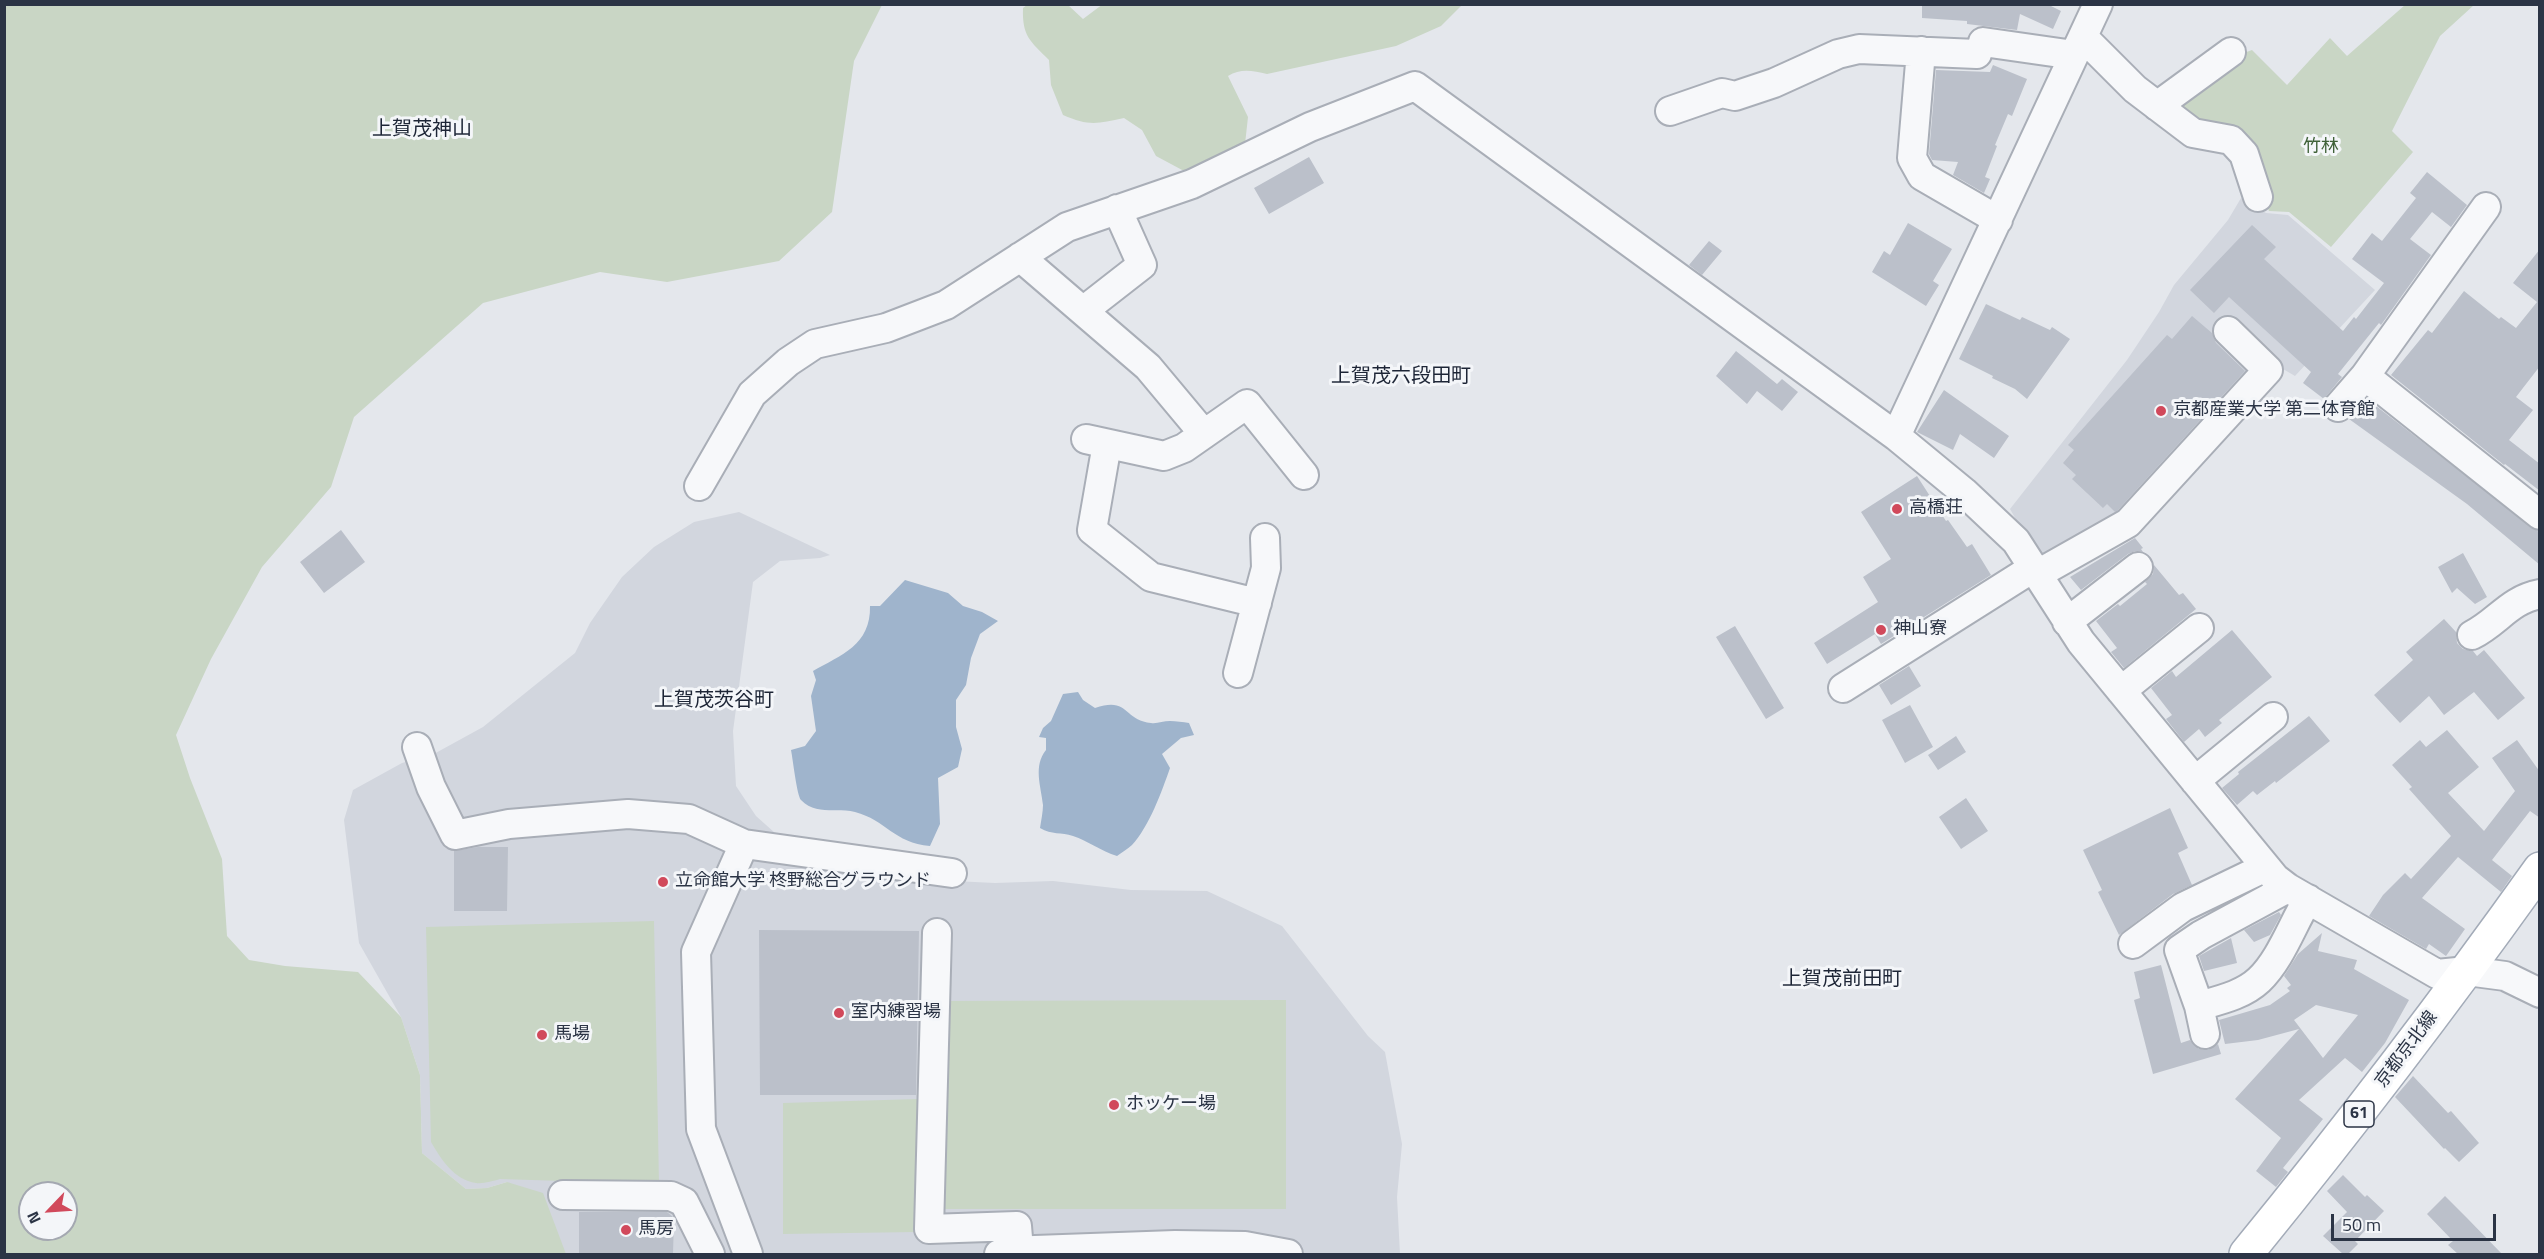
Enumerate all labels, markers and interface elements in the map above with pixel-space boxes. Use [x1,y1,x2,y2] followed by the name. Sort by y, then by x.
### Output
[372,118,472,142] district label: 上賀茂神山
[2303,137,2339,159] park label: 竹林
[1331,365,1471,389] district label: 上賀茂六段田町
[2173,400,2375,422] place label: 京都産業大学 第二体育館
[2154,404,2168,418] marker: 京都産業大学 第二体育館
[1909,498,1963,520] place label: 高橋荘
[1890,502,1904,516] marker: 高橋荘
[1893,619,1947,641] place label: 神山寮
[1874,623,1888,637] marker: 神山寮
[654,689,774,713] district label: 上賀茂茨谷町
[675,871,931,893] place label: 立命館大学 柊野総合グラウンド
[656,875,670,889] marker: 立命館大学 柊野総合グラウンド
[1782,968,1902,992] district label: 上賀茂前田町
[851,1002,941,1024] place label: 室内練習場
[832,1006,846,1020] marker: 室内練習場
[2371,1008,2443,1092] street label: 京都京北線
[554,1024,590,1046] place label: 馬場
[535,1028,549,1042] marker: 馬場
[1126,1094,1216,1116] place label: ホッケー場
[1107,1098,1121,1112] marker: ホッケー場
[2344,1101,2374,1127] road number: 61
[18,1181,78,1241] north arrow
[2334,1202,2499,1240] scale bar
[20,1208,47,1228] text: N
[2342,1211,2381,1238] text: 50 m
[638,1219,674,1241] place label: 馬房
[619,1223,633,1237] marker: 馬房

